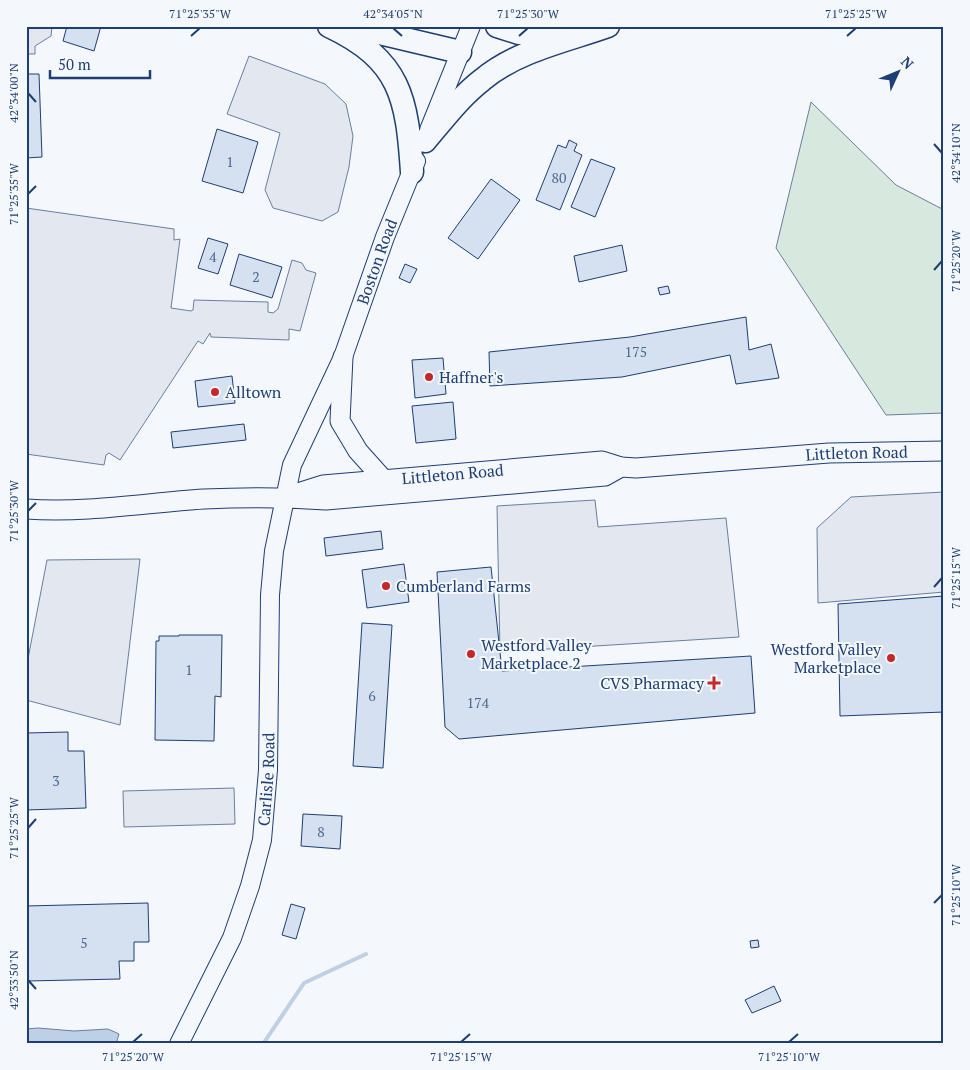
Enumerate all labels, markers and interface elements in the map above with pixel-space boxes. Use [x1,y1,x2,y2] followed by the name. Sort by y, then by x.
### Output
[169,6,232,21] text: 71°25'35"W
[363,6,423,21] text: 42°34'05"N
[497,6,560,21] text: 71°25'30"W
[825,6,888,21] text: 71°25'25"W
[50,48,150,80] scale bar
[872,48,922,98] north arrow
[897,52,918,73] text: N
[58,54,91,74] text: 50 m
[6,63,21,123] text: 42°34'00"N
[948,123,963,183] text: 42°34'10"N
[226,152,234,171] house number: 1
[6,162,21,225] text: 71°25'35"W
[552,168,566,187] house number: 80
[351,215,402,307] street label: Boston Road
[948,229,963,292] text: 71°25'20"W
[209,247,217,266] house number: 4
[252,267,260,286] house number: 2
[625,342,647,361] house number: 175
[439,366,503,388] place label: Haffner's
[423,371,435,383] marker: Haffner's
[225,381,282,403] place label: Alltown
[209,386,221,398] marker: Alltown
[805,441,908,466] street label: Littleton Road
[401,458,505,489] street label: Littleton Road
[6,479,21,542] text: 71°25'30"W
[948,546,963,609] text: 71°25'15"W
[396,575,531,597] place label: Cumberland Farms
[380,580,392,592] marker: Cumberland Farms
[481,634,592,674] place label: Westford Valley Marketplace 2
[771,638,882,678] place label: Westford Valley Marketplace
[465,648,477,660] marker: Westford Valley Marketplace 2
[885,652,897,664] marker: Westford Valley Marketplace
[185,660,193,679] house number: 1
[600,672,705,694] place label: CVS Pharmacy
[708,677,720,689] marker: CVS Pharmacy
[368,686,376,705] house number: 6
[467,693,490,712] house number: 174
[252,732,279,827] street label: Carlisle Road
[52,771,60,790] house number: 3
[6,796,21,859] text: 71°25'25"W
[317,822,325,841] house number: 8
[948,863,963,926] text: 71°25'10"W
[80,933,88,952] house number: 5
[6,950,21,1010] text: 42°33'50"N
[102,1049,165,1064] text: 71°25'20"W
[430,1049,493,1064] text: 71°25'15"W
[758,1049,821,1064] text: 71°25'10"W

